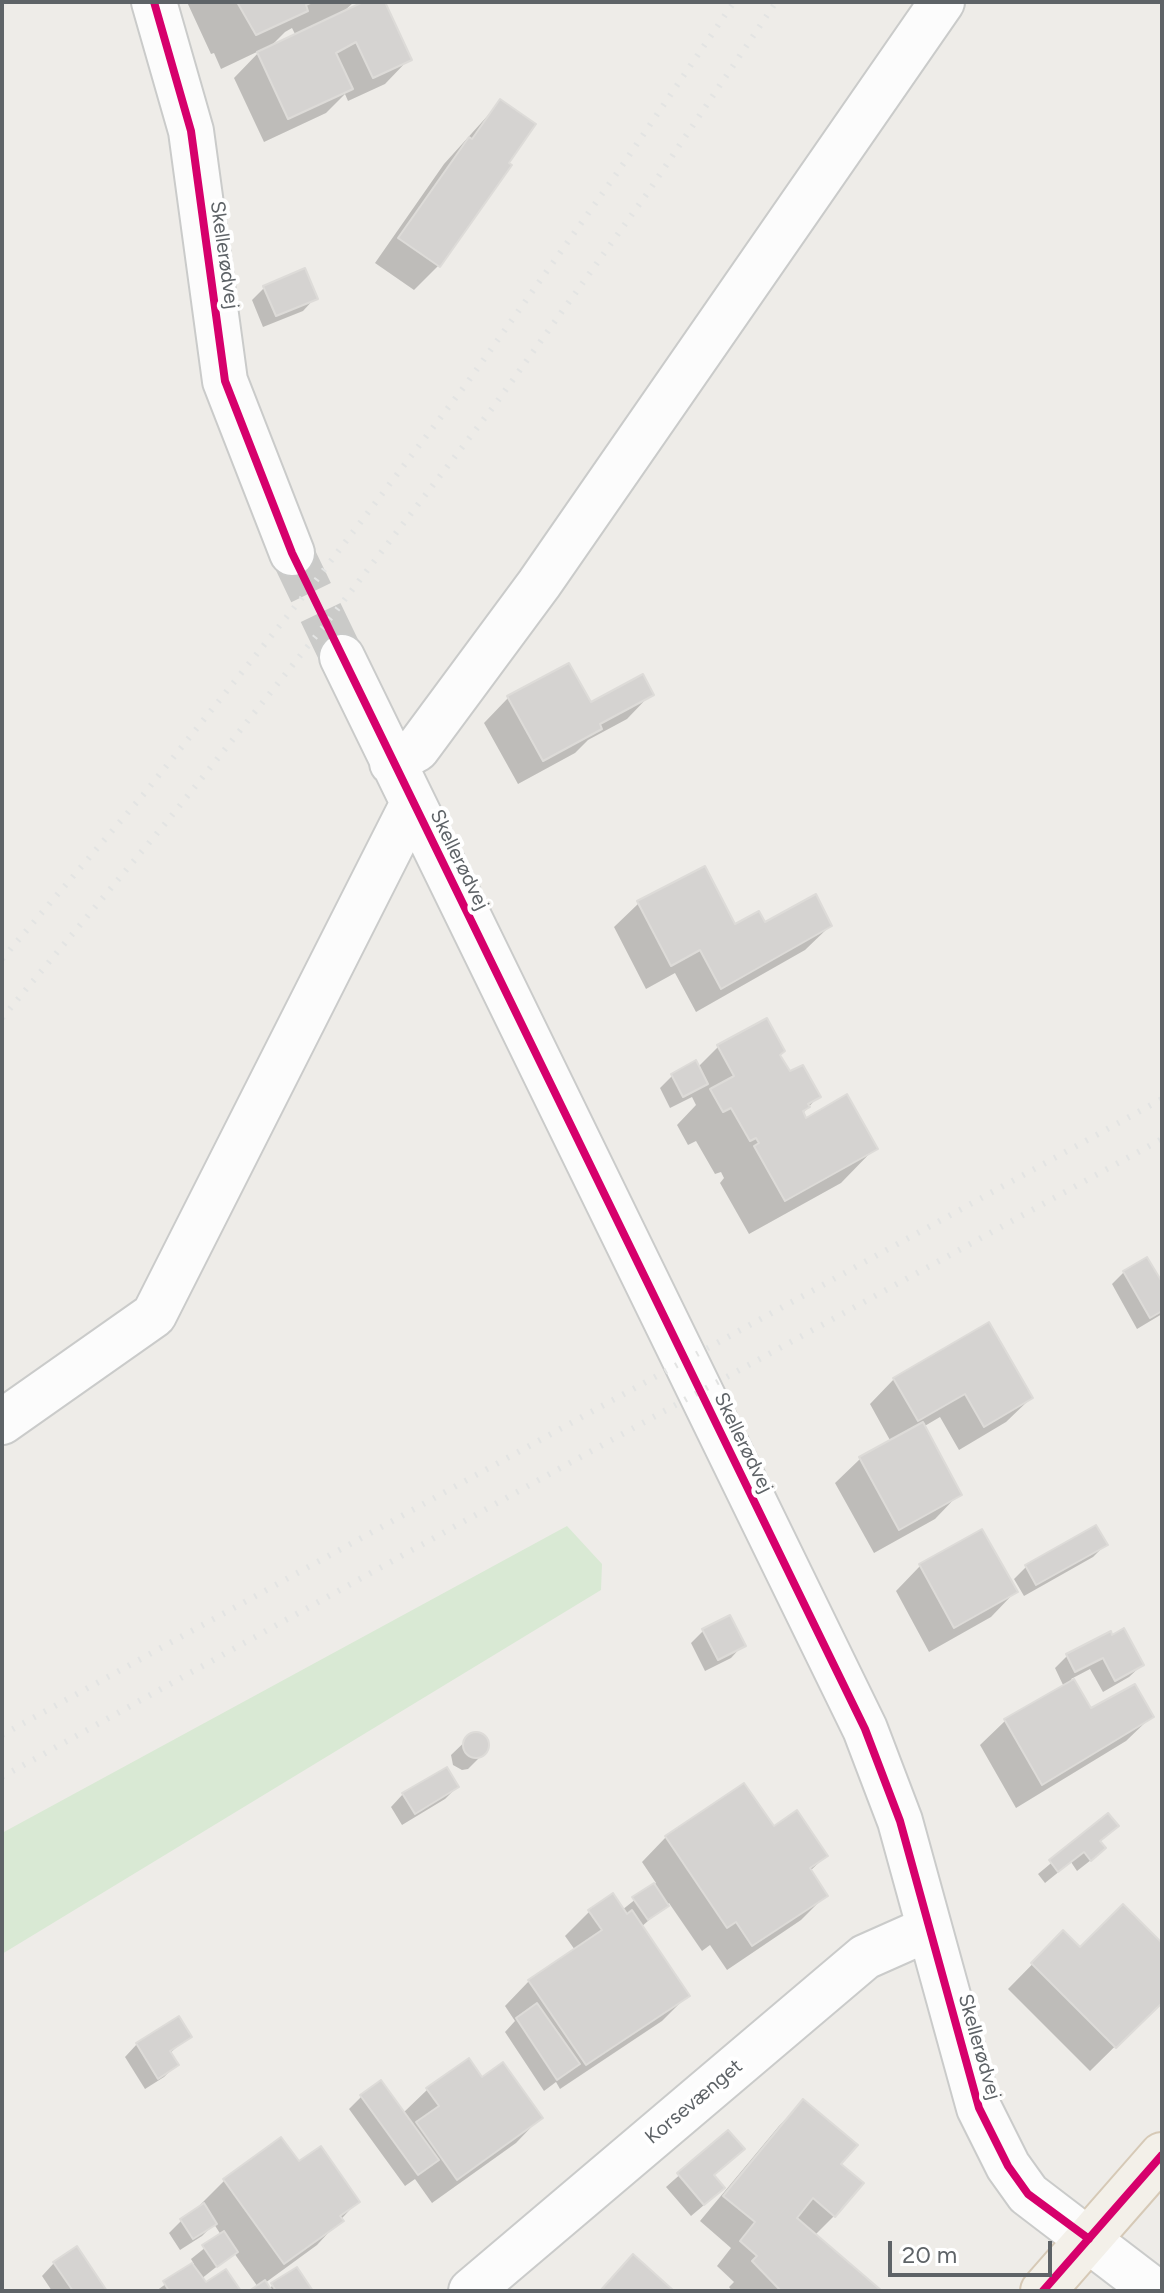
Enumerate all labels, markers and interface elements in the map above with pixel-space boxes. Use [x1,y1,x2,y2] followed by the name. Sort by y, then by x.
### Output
[205,199,243,311] street label: Skellerødvej
[424,806,494,914] street label: Skellerødvej
[708,1389,778,1497] street label: Skellerødvej
[952,1991,1006,2103] street label: Skellerødvej
[641,2054,747,2150] street label: Korsevænget
[892,2225,1056,2275] scale bar
[902,2240,957,2269] text: 20 m

